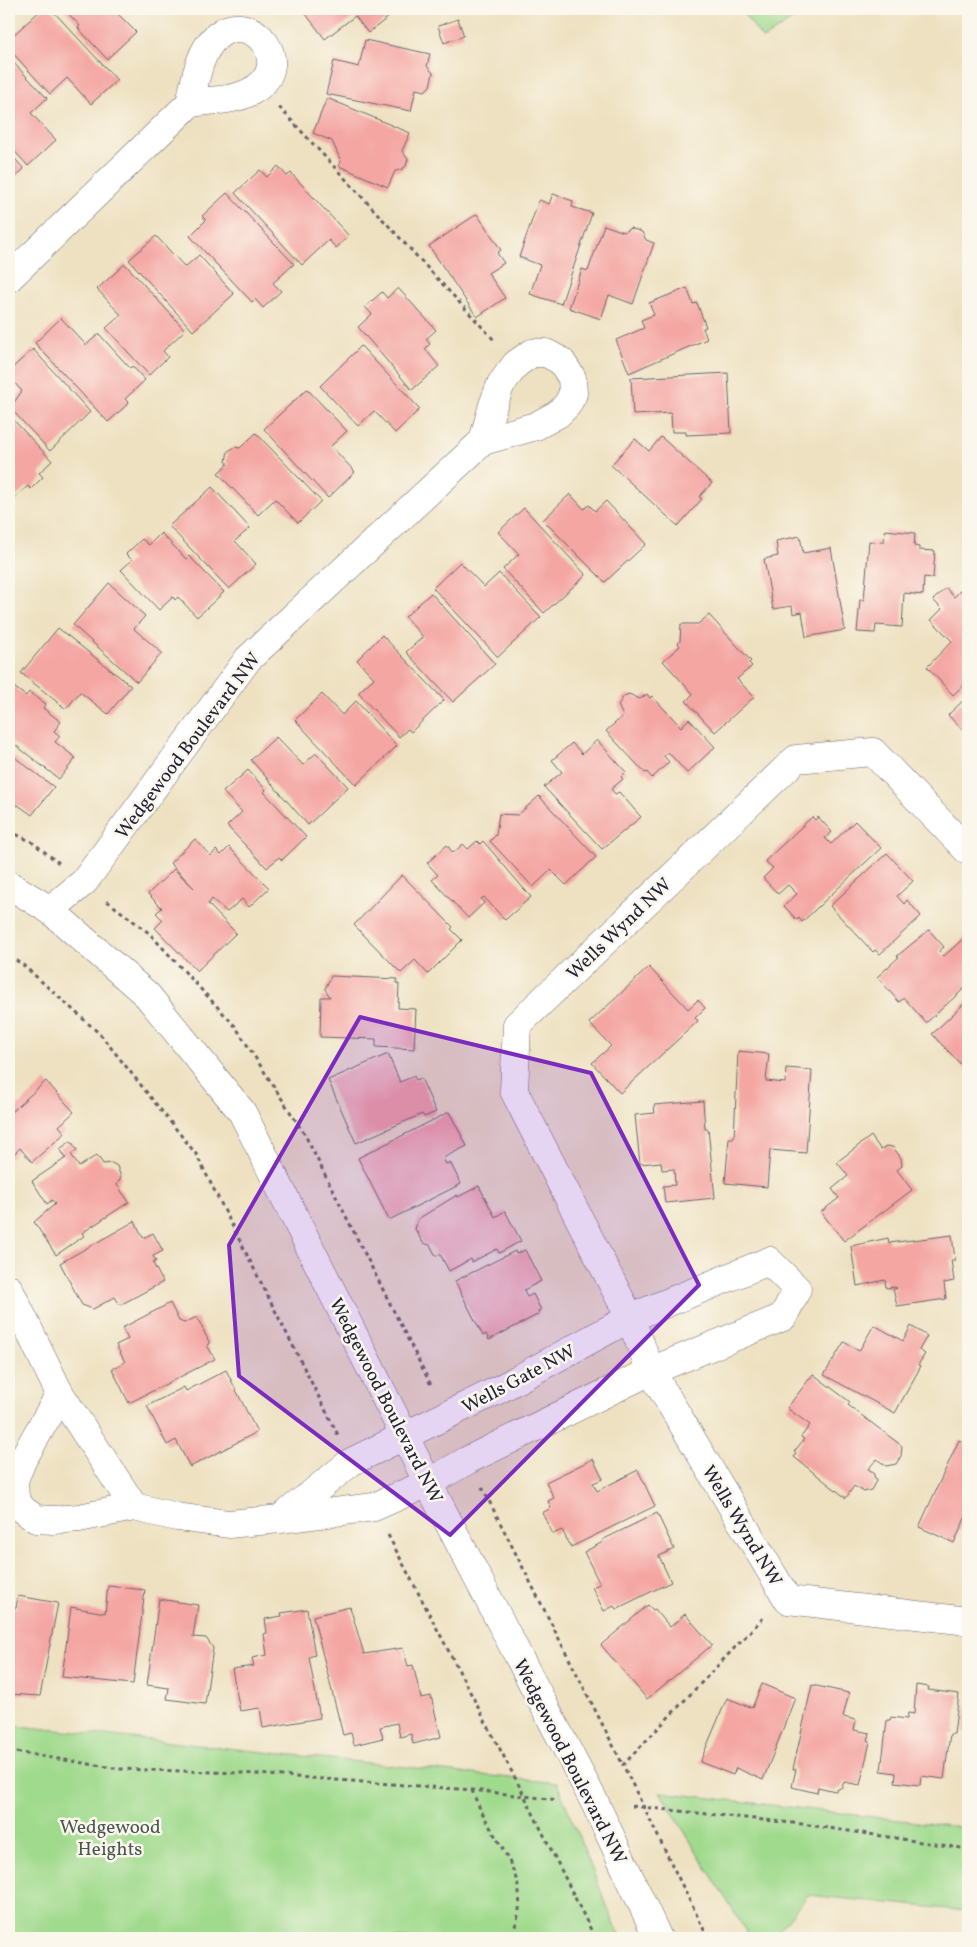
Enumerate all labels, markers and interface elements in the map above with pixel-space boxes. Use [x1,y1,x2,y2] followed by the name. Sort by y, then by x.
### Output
[110,648,267,845] street label: Wedgewood Boulevard NW
[561,873,678,986] street label: Wells Wynd NW
[322,1294,448,1508] street label: Wedgewood Boulevard NW
[457,1339,580,1421] street label: Wells Gate NW
[695,1461,788,1591] street label: Wells Wynd NW
[506,1655,632,1869] street label: Wedgewood Boulevard NW
[59,1815,161,1863] park label: Wedgewood Heights

